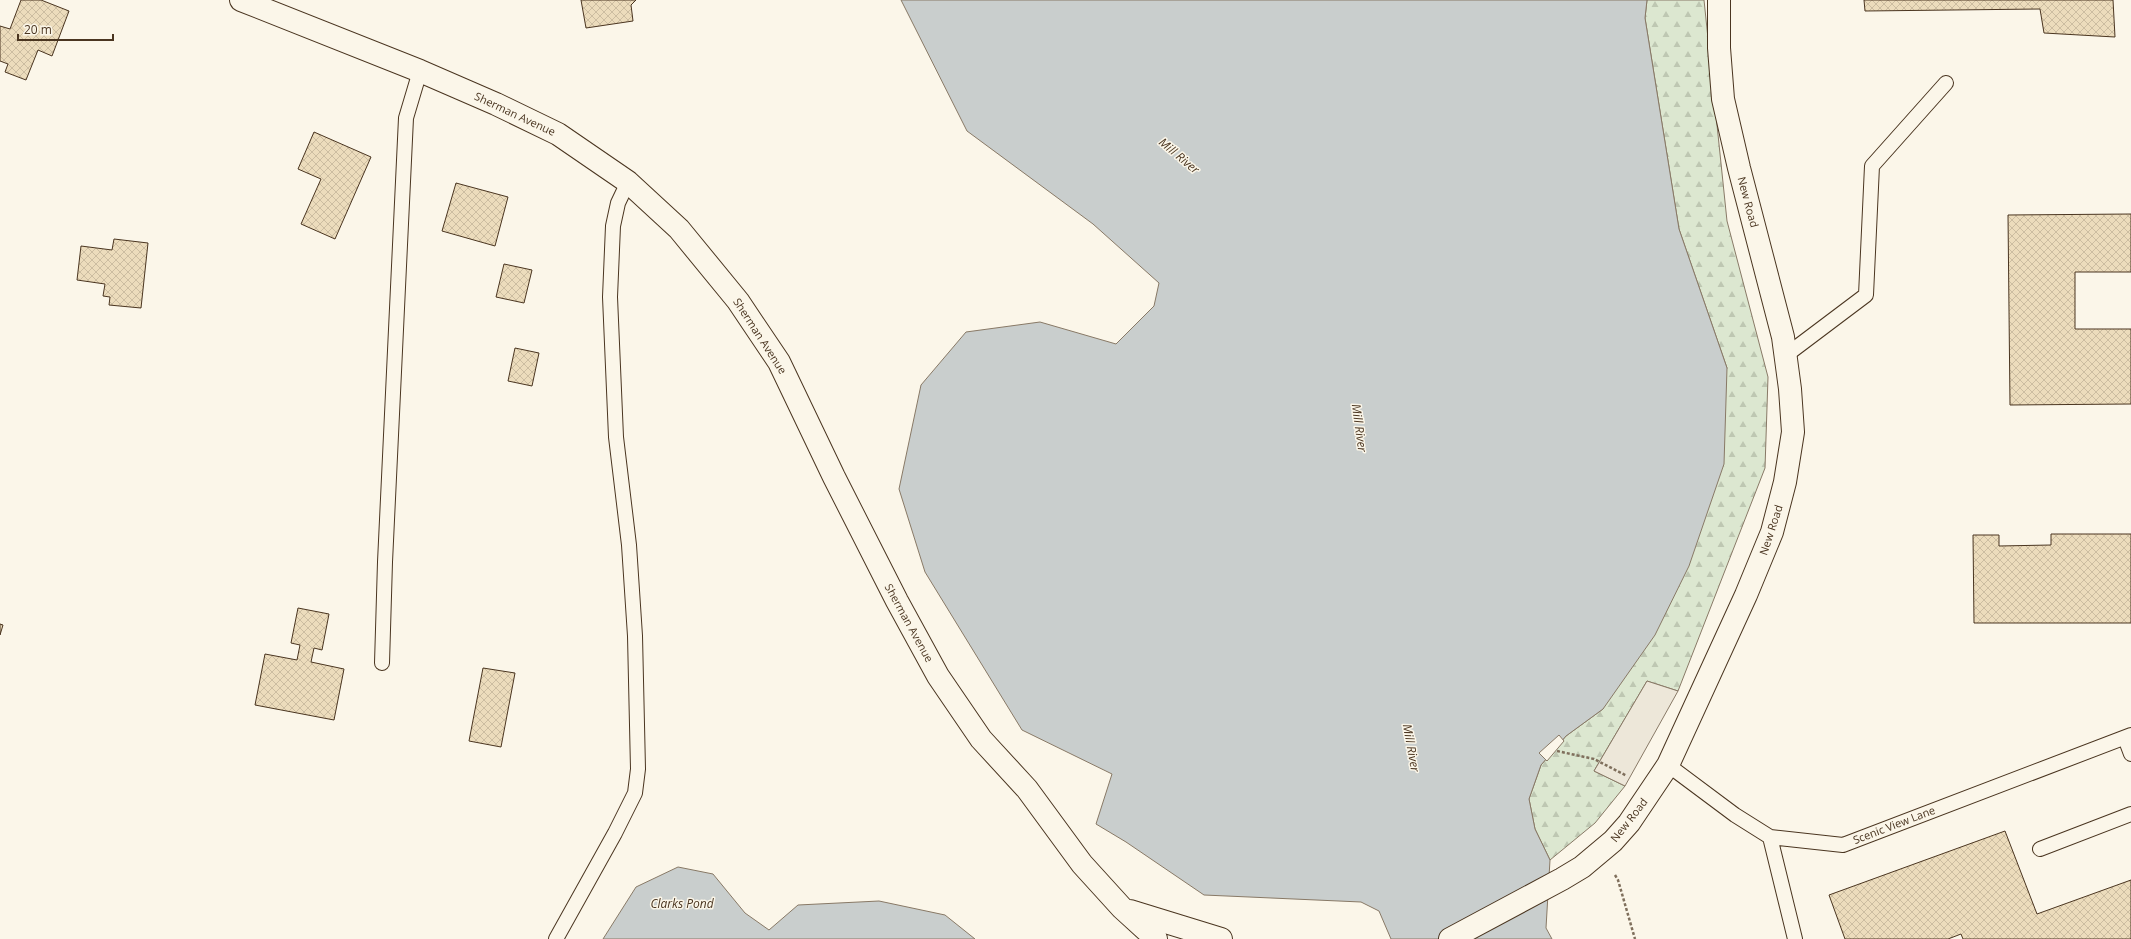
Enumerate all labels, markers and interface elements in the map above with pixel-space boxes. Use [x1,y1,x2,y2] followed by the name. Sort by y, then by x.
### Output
[18,16,113,42] scale bar
[24,21,52,38] text: 20 m
[472,88,558,139] street label: Sherman Avenue
[1155,134,1204,178] water label: Mill River
[1734,175,1762,229] street label: New Road
[730,295,791,377] street label: Sherman Avenue
[1348,403,1371,454] water label: Mill River
[1755,503,1786,557] street label: New Road
[882,581,937,665] street label: Sherman Avenue
[1399,723,1424,774] water label: Mill River
[1607,795,1651,845] street label: New Road
[1851,802,1937,847] street label: Scenic View Lane
[650,895,715,912] water label: Clarks Pond

